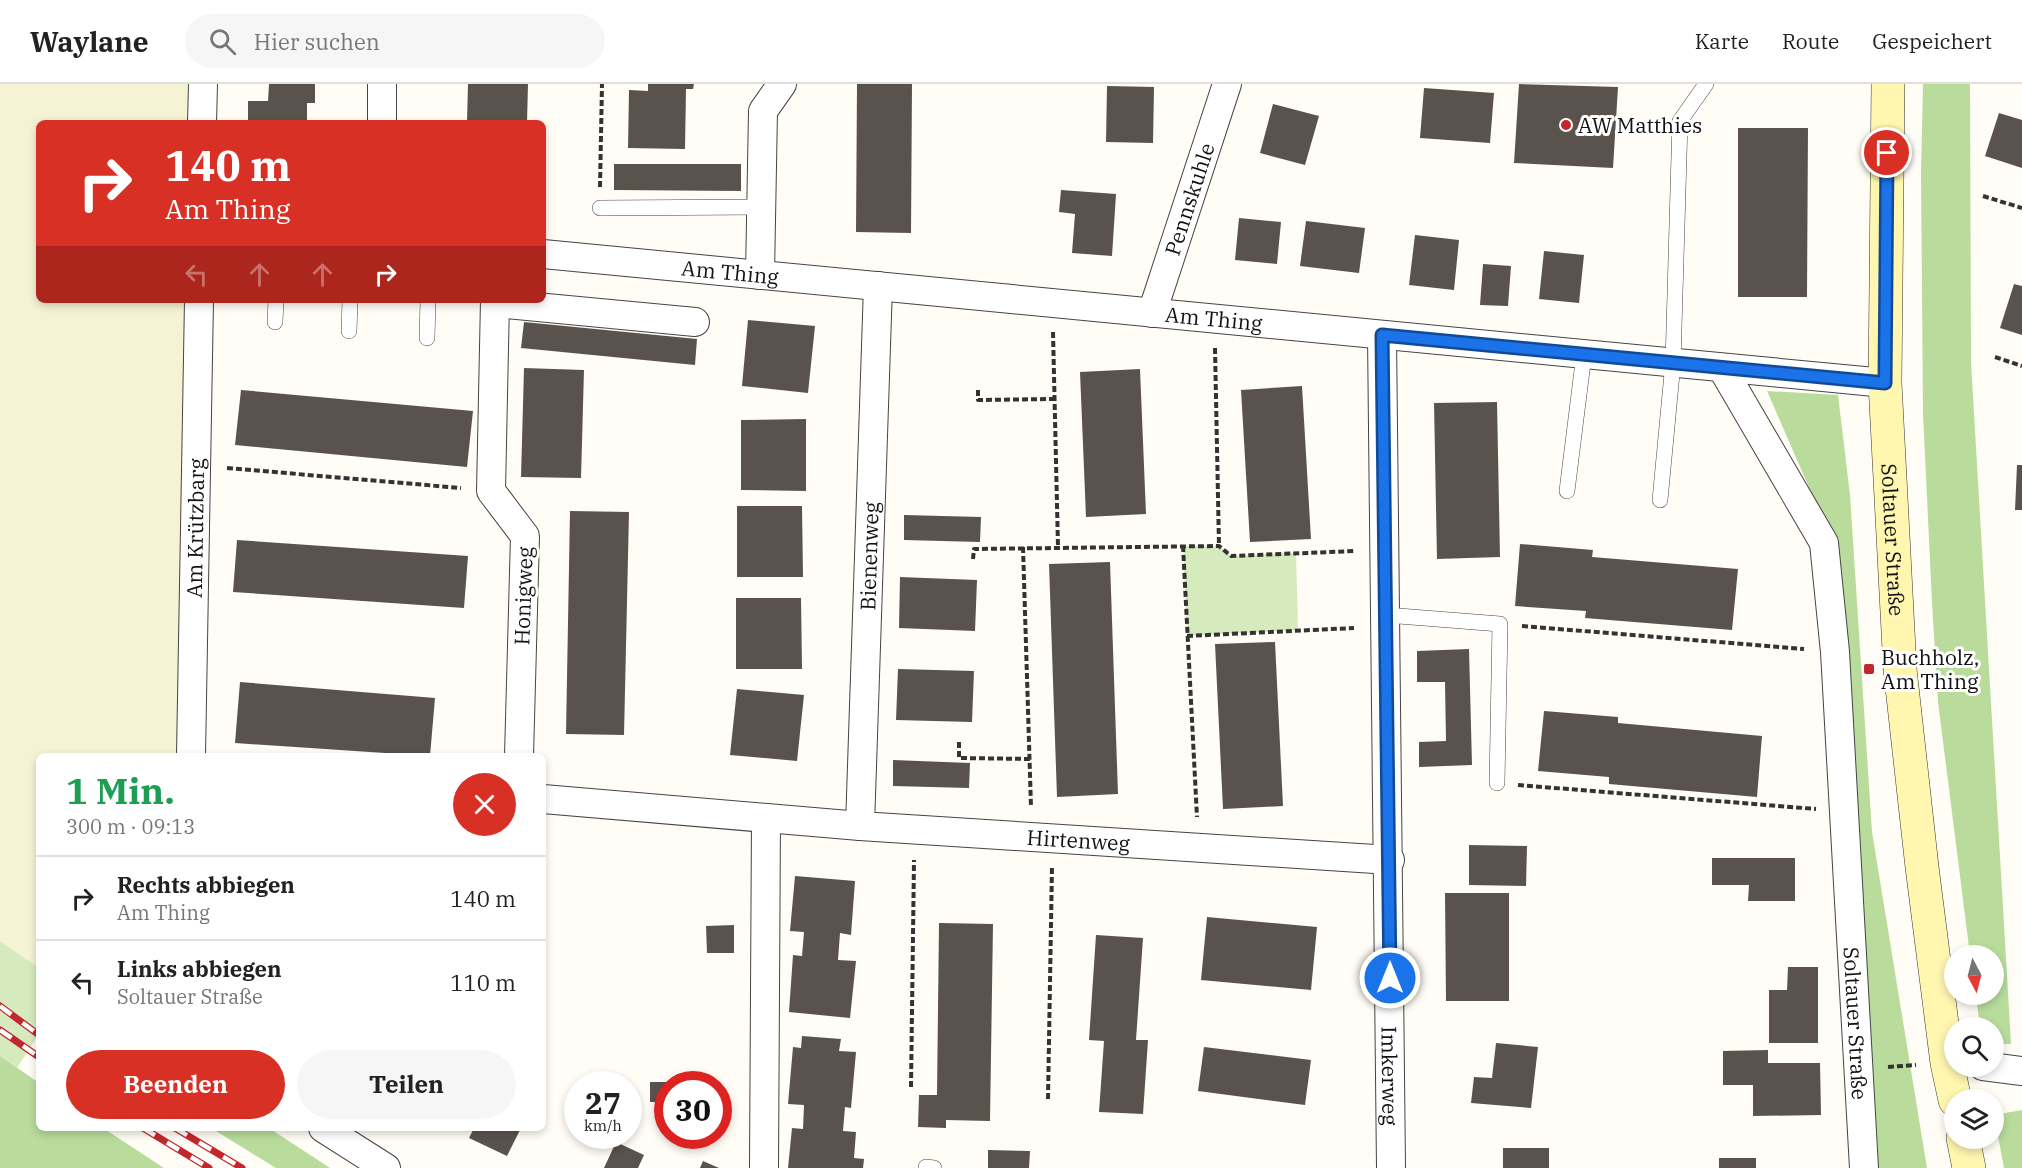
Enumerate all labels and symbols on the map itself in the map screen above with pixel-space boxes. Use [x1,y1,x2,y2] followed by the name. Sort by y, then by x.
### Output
[1578,111,1702,139] place label: AW Matthies
[1559,118,1573,132] marker: AW Matthies
[1861,127,1912,178] pin
[1158,139,1221,259] street label: Pennskuhle
[680,253,781,291] street label: Am Thing
[1164,300,1264,337] street label: Am Thing
[180,457,210,598] street label: Am Krützbarg
[1875,463,1911,617] street label: Soltauer Straße
[853,501,885,611] street label: Bienenweg
[507,546,539,646] street label: Honigweg
[1881,643,1979,695] place label: Buchholz, Am Thing
[1862,662,1876,676] marker: Buchholz, Am Thing
[1026,823,1131,857] street label: Hirtenweg
[1944,945,2004,1005] north arrow
[1358,946,1422,1010] position arrow
[1838,946,1874,1101] street label: Soltauer Straße
[1375,1026,1405,1126] street label: Imkerweg
[654,1071,732,1149] speed limit sign: 30

